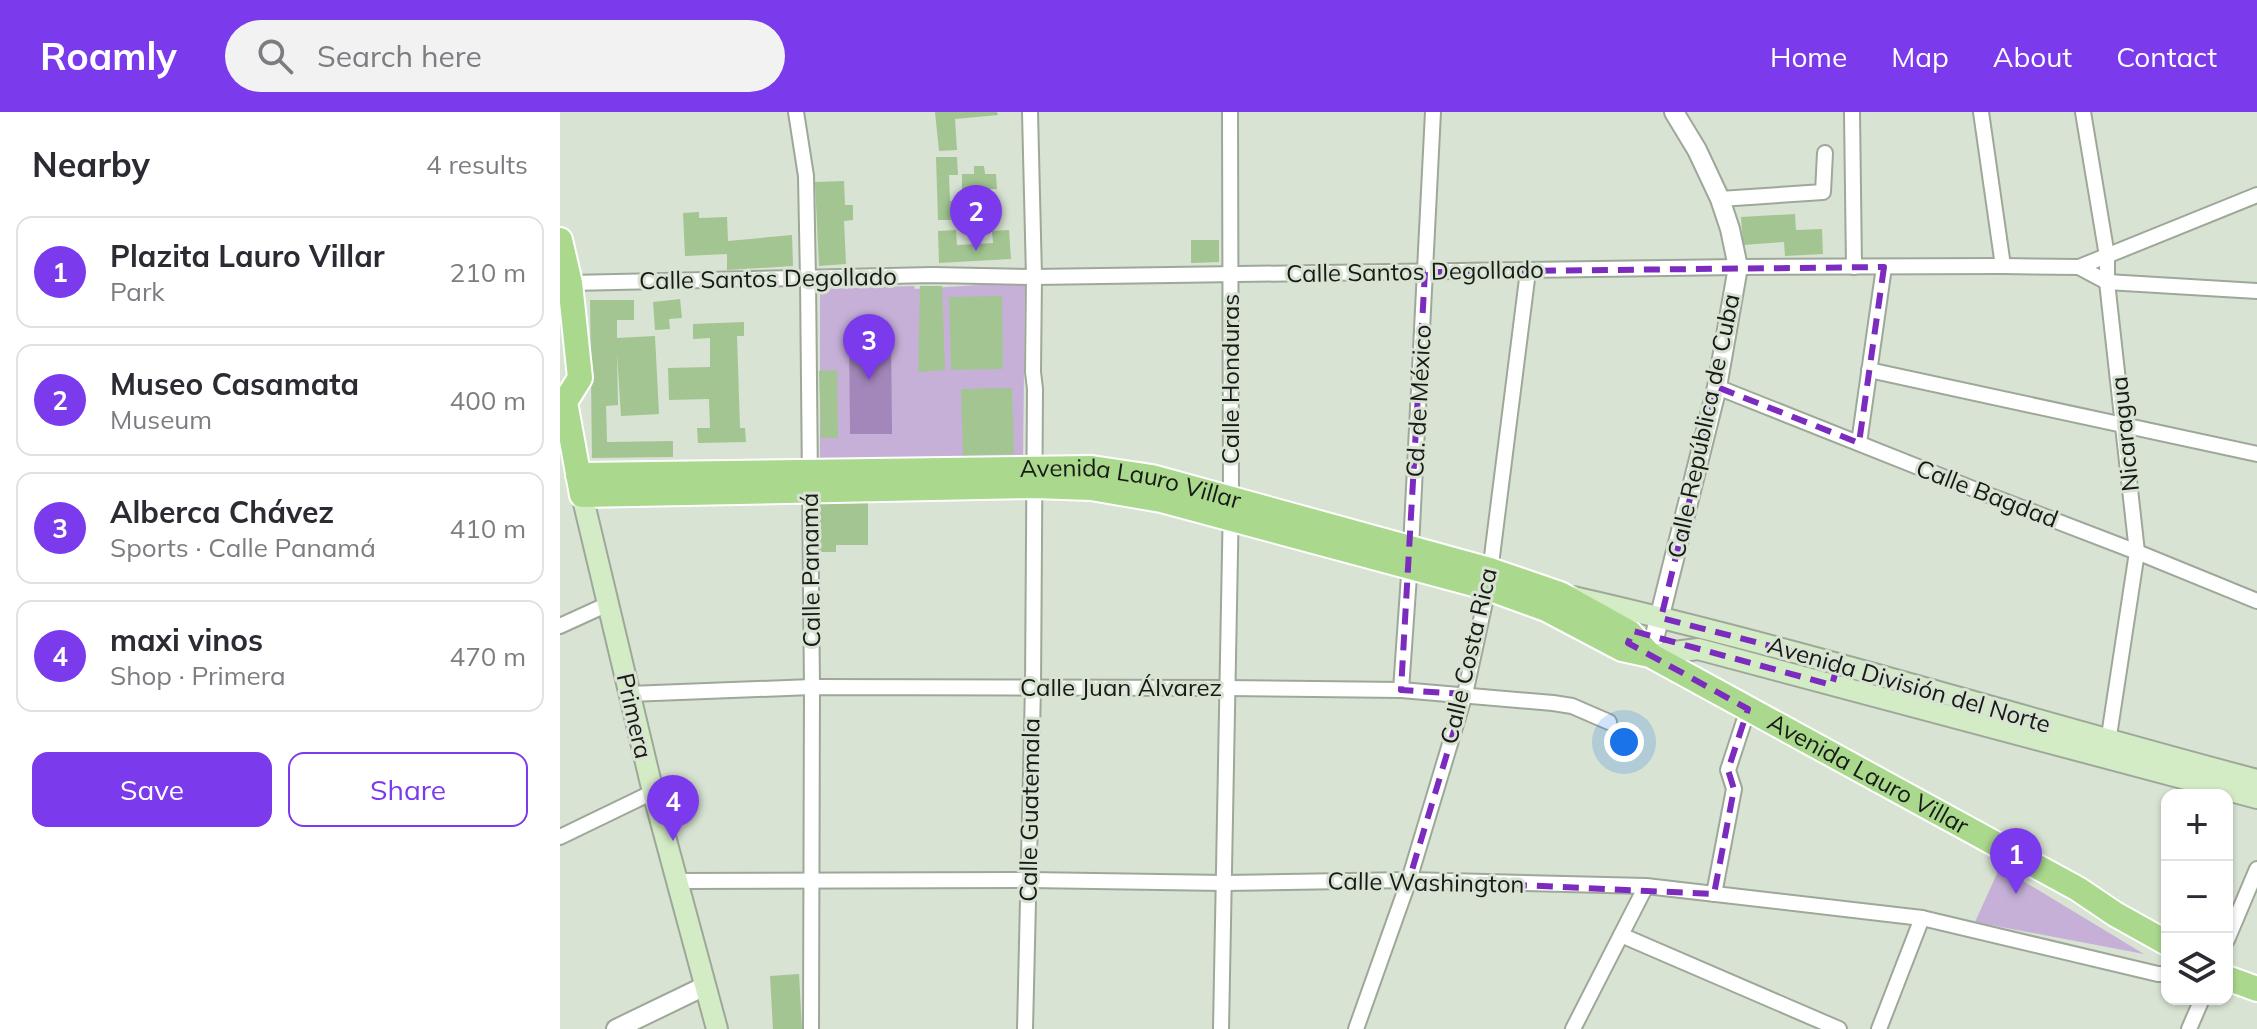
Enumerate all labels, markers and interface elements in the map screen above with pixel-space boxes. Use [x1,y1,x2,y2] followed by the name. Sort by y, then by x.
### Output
[225,20,785,92] search box
[40,32,177,80] text: Roamly
[253,34,297,78] icon: search
[317,37,482,75] text: Search here
[1770,39,1847,74] text: Home
[1891,39,1949,74] text: Map
[1993,39,2072,74] text: About
[2116,39,2217,74] text: Contact
[32,143,150,186] text: Nearby
[426,148,528,181] text: 4 results
[950,185,1002,251] pin: 2
[110,237,385,275] text: Plazita Lauro Villar
[1286,254,1544,288] street label: Calle Santos Degollado
[52,256,68,289] text: 1
[450,256,526,289] text: 210 m
[639,261,897,295] street label: Calle Santos Degollado
[110,275,165,308] text: Park
[1660,291,1746,561] street label: Calle República de Cuba
[1215,294,1245,464] street label: Calle Honduras
[843,314,895,380] pin: 3
[1399,324,1437,478] street label: Cd. de México
[110,365,359,403] text: Museo Casamata
[2103,375,2145,493] street label: Nicaragua
[52,384,68,417] text: 2
[450,384,526,417] text: 400 m
[110,403,212,436] text: Museum
[1019,452,1245,515] street label: Avenida Lauro Villar
[1912,452,2063,534] street label: Calle Bagdad
[794,492,826,648] street label: Calle Panamá
[110,493,334,531] text: Alberca Chávez
[52,512,68,545] text: 3
[450,512,526,545] text: 410 m
[110,531,376,564] text: Sports · Calle Panamá
[1433,565,1503,747] street label: Calle Costa Rica
[110,621,263,659] text: maxi vinos
[1764,629,2054,739] street label: Avenida División del Norte
[52,640,68,673] text: 4
[450,640,526,673] text: 470 m
[110,659,286,692] text: Shop · Primera
[611,670,659,762] street label: Primera
[1020,672,1222,702] street label: Calle Juan Álvarez
[1763,706,1974,840] street label: Avenida Lauro Villar
[1012,718,1046,902] street label: Calle Guatemala
[1604,722,1644,762] your location
[32,752,272,827] button: Save
[288,752,528,827] button: Share
[647,775,699,841] pin: 4
[2161,789,2233,1005] map controls
[2161,789,2233,861] button: +
[1990,828,2042,894] pin: 1
[2161,861,2233,933] button: −
[1327,865,1525,899] street label: Calle Washington
[2161,933,2233,1005] button: layers

